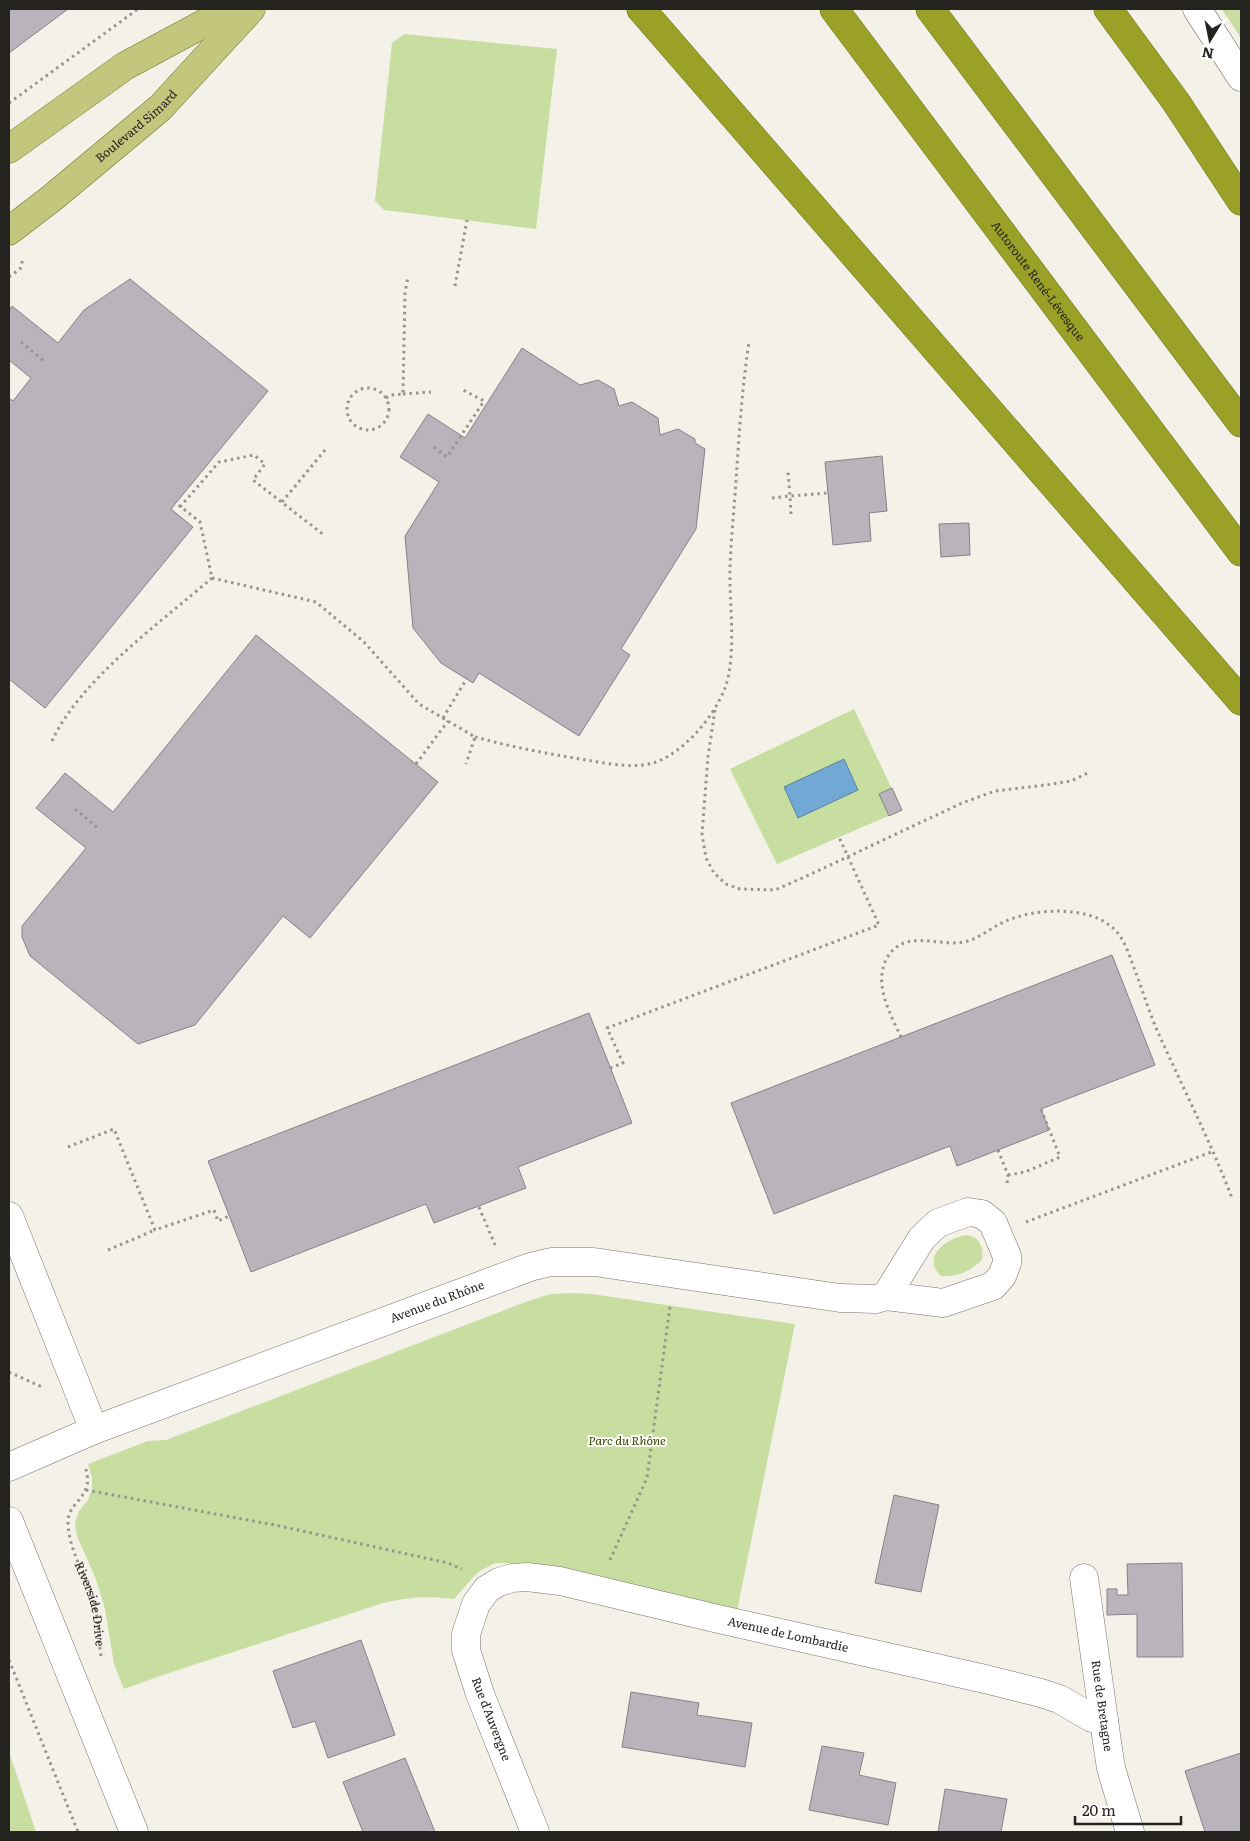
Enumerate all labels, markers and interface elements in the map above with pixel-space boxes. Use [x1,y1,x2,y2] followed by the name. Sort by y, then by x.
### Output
[1185,15,1235,65] north arrow
[1200,43,1215,65] text: N
[91,85,181,166] street label: Boulevard Simard
[988,217,1090,344] street label: Autoroute René-Lévesque
[387,1275,486,1327] street label: Avenue du Rhône
[588,1431,666,1449] park label: Parc du Rhône
[71,1558,110,1647] street label: Riverside Drive
[726,1611,850,1656] street label: Avenue de Lombardie
[1088,1659,1118,1752] street label: Rue de Bretagne
[468,1674,516,1763] street label: Rue d'Auvergne
[1075,1794,1181,1826] scale bar
[1082,1798,1116,1821] text: 20 m

